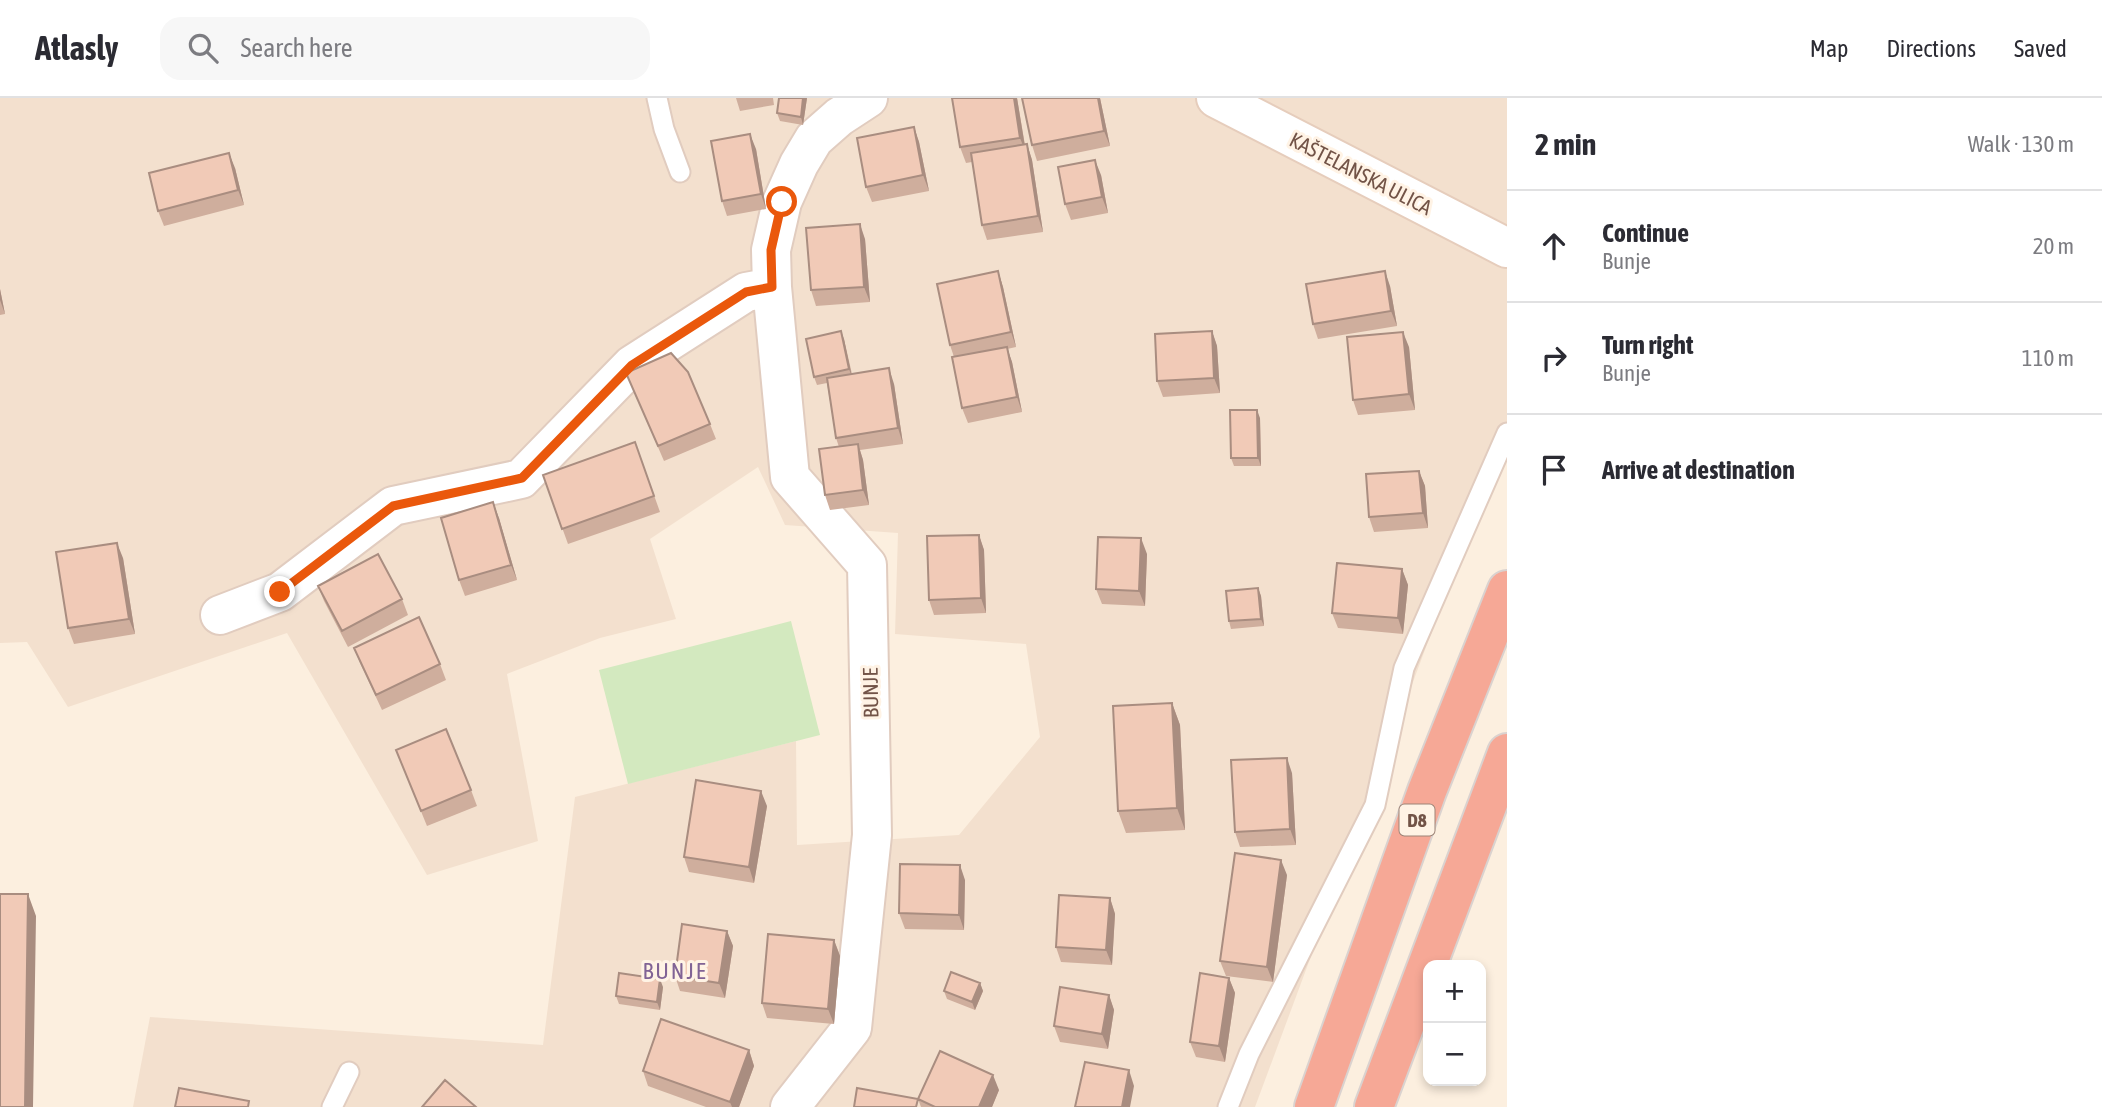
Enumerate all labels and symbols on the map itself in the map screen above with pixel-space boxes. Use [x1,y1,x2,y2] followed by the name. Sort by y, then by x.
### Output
[1286,127,1437,219] street label: KAŠTELANSKA ULICA
[766,186,797,217] route start
[264,576,295,607] route end
[858,668,882,718] street label: BUNJE
[1400,804,1434,835] road number: D8
[642,958,708,984] district label: BUNJE

